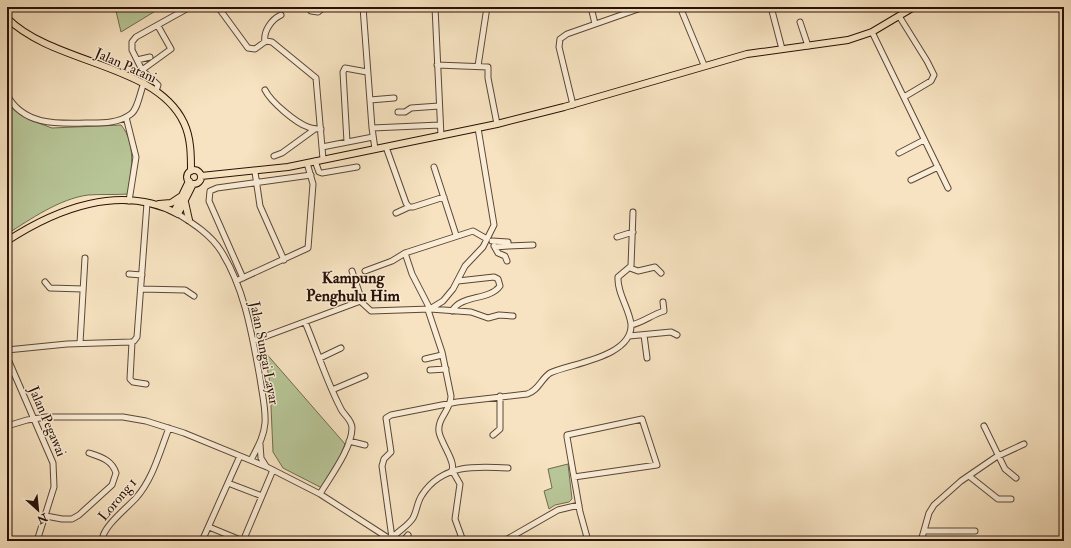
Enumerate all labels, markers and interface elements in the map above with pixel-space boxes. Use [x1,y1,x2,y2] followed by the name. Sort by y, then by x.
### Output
[92,44,159,87] street label: Jalan Patani
[306,268,400,307] district label: Kampung Penghulu Him
[245,299,283,407] street label: Jalan Sungai Layar
[25,382,70,459] street label: Jalan Pegawai
[95,474,140,524] street label: Lorong 1
[18,490,58,530] north arrow
[34,510,51,527] text: N

